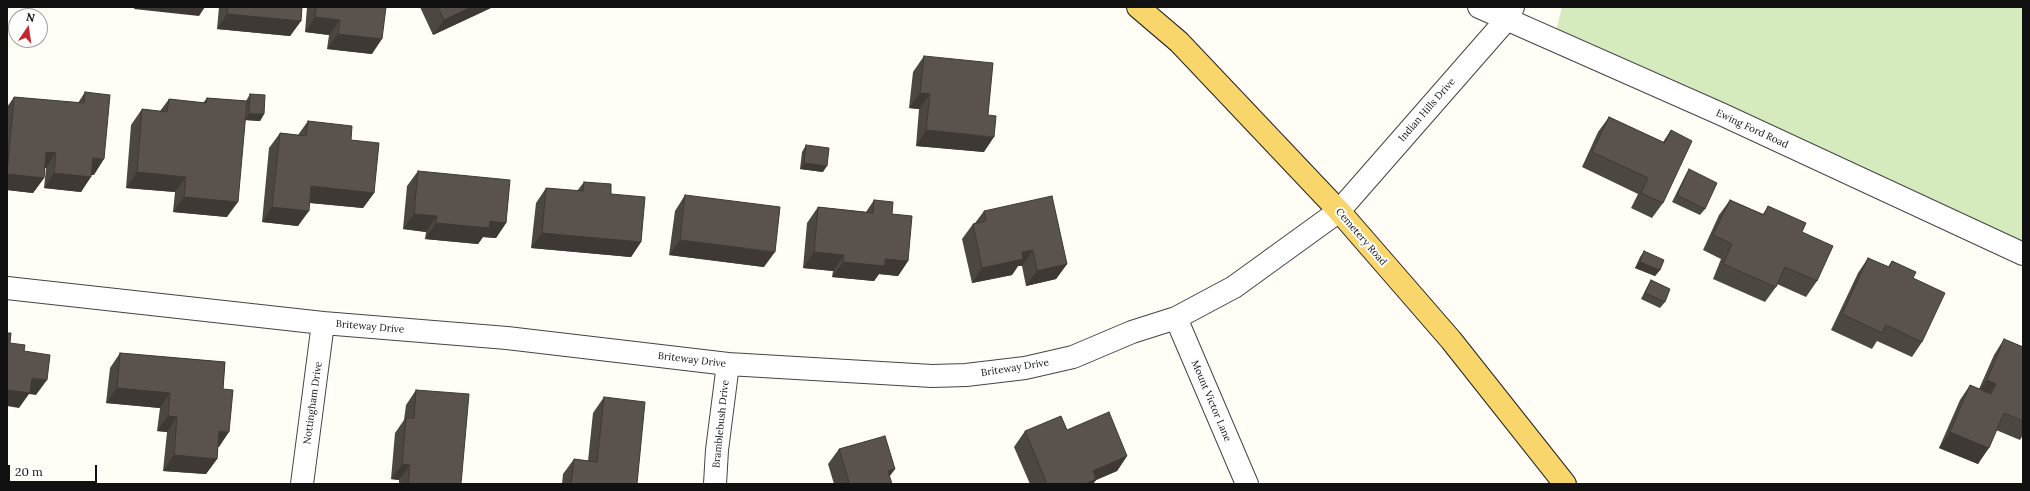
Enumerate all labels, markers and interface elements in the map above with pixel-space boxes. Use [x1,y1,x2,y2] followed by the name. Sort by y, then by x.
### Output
[8,8,48,48] north arrow
[25,10,36,25] text: N
[1396,76,1458,144] street label: Indian Hills Drive
[1714,107,1790,151] street label: Ewing Ford Road
[1333,206,1389,268] street label: Cemetery Road
[335,318,405,336] street label: Briteway Drive
[657,350,727,370] street label: Briteway Drive
[980,357,1050,379] street label: Briteway Drive
[1188,359,1234,443] street label: Mount Victor Lane
[301,361,325,445] street label: Nottingham Drive
[710,379,732,469] street label: Bramblebush Drive
[10,457,99,483] scale bar
[15,464,43,479] text: 20 m

